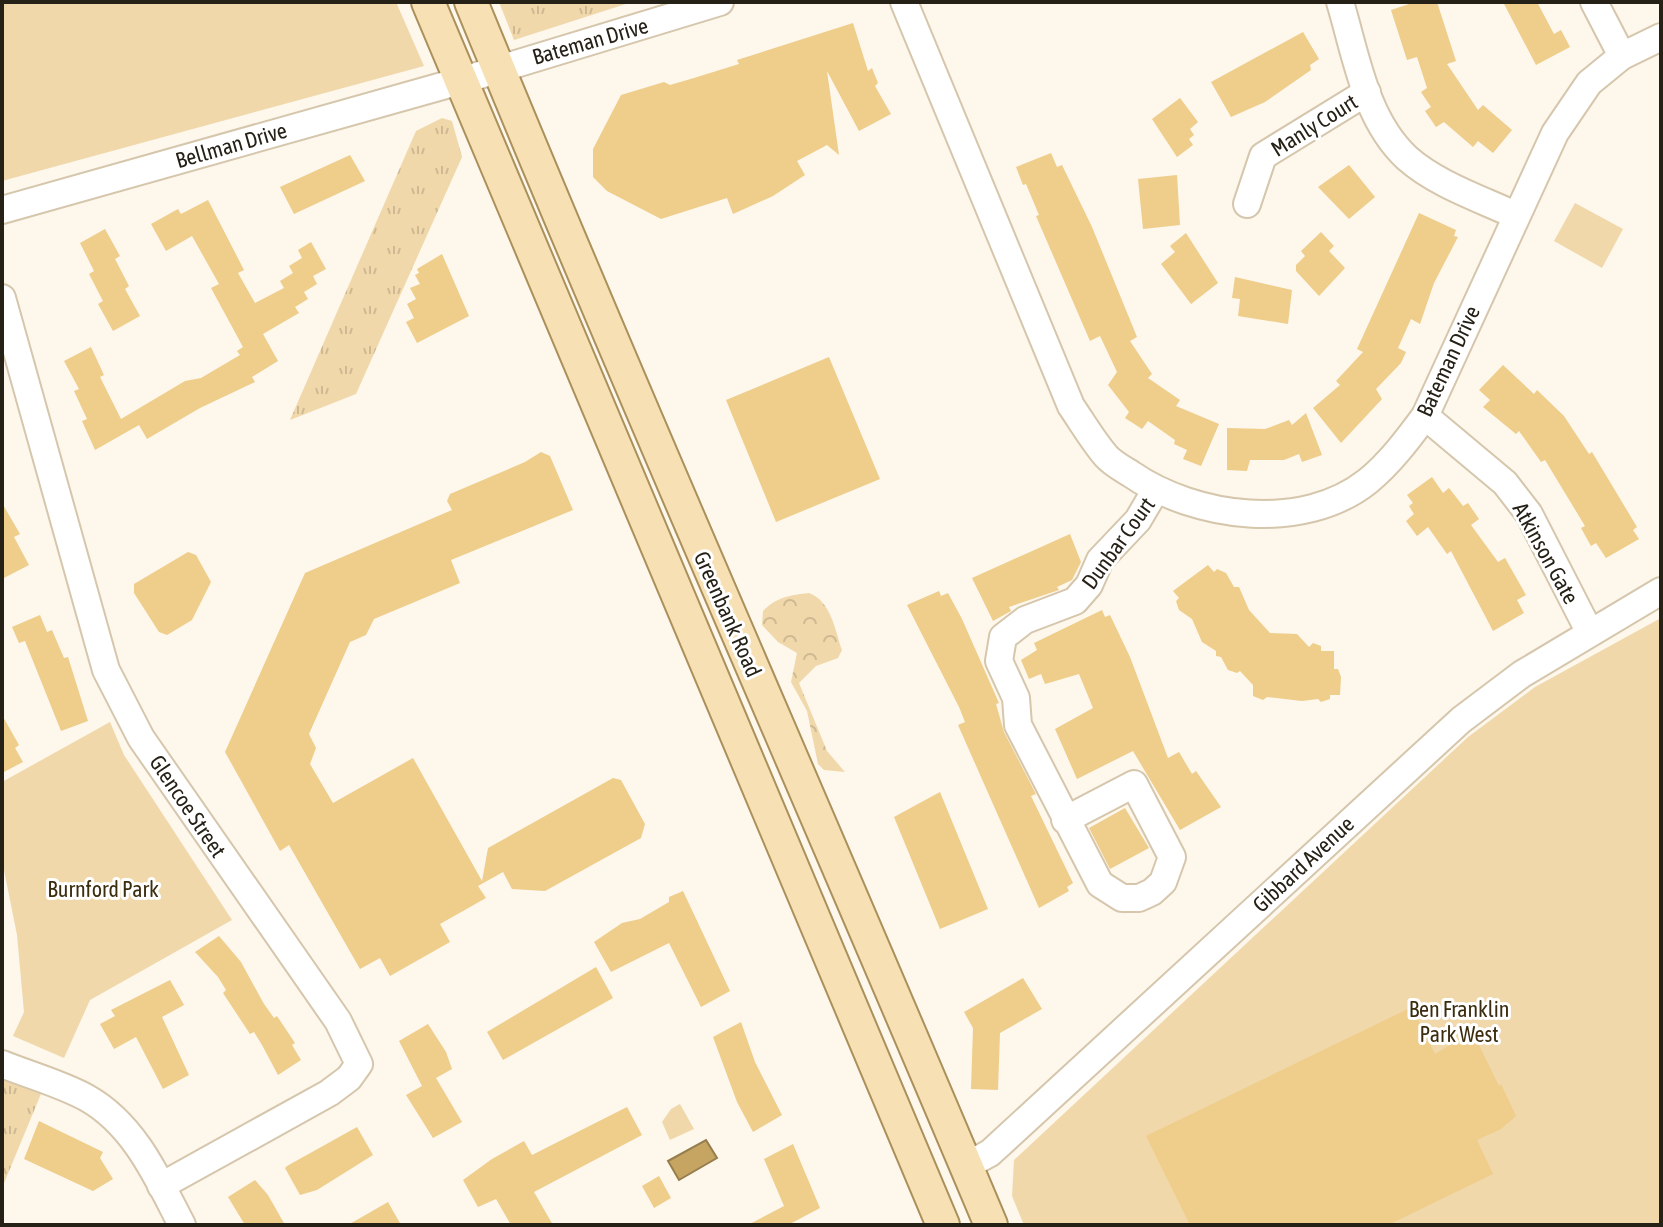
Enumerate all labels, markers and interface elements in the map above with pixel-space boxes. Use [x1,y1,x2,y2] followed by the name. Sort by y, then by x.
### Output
[529,12,651,70] street label: Bateman Drive
[1266,88,1362,162] street label: Manly Court
[172,117,290,173] street label: Bellman Drive
[1411,301,1485,421] street label: Bateman Drive
[1076,492,1160,594] street label: Dunbar Court
[1508,498,1584,608] street label: Atkinson Gate
[689,547,767,681] street label: Greenbank Road
[144,750,232,862] street label: Glencoe Street
[1247,811,1359,917] street label: Gibbard Avenue
[47,876,159,902] park label: Burnford Park
[1409,996,1509,1047] park label: Ben Franklin Park West

